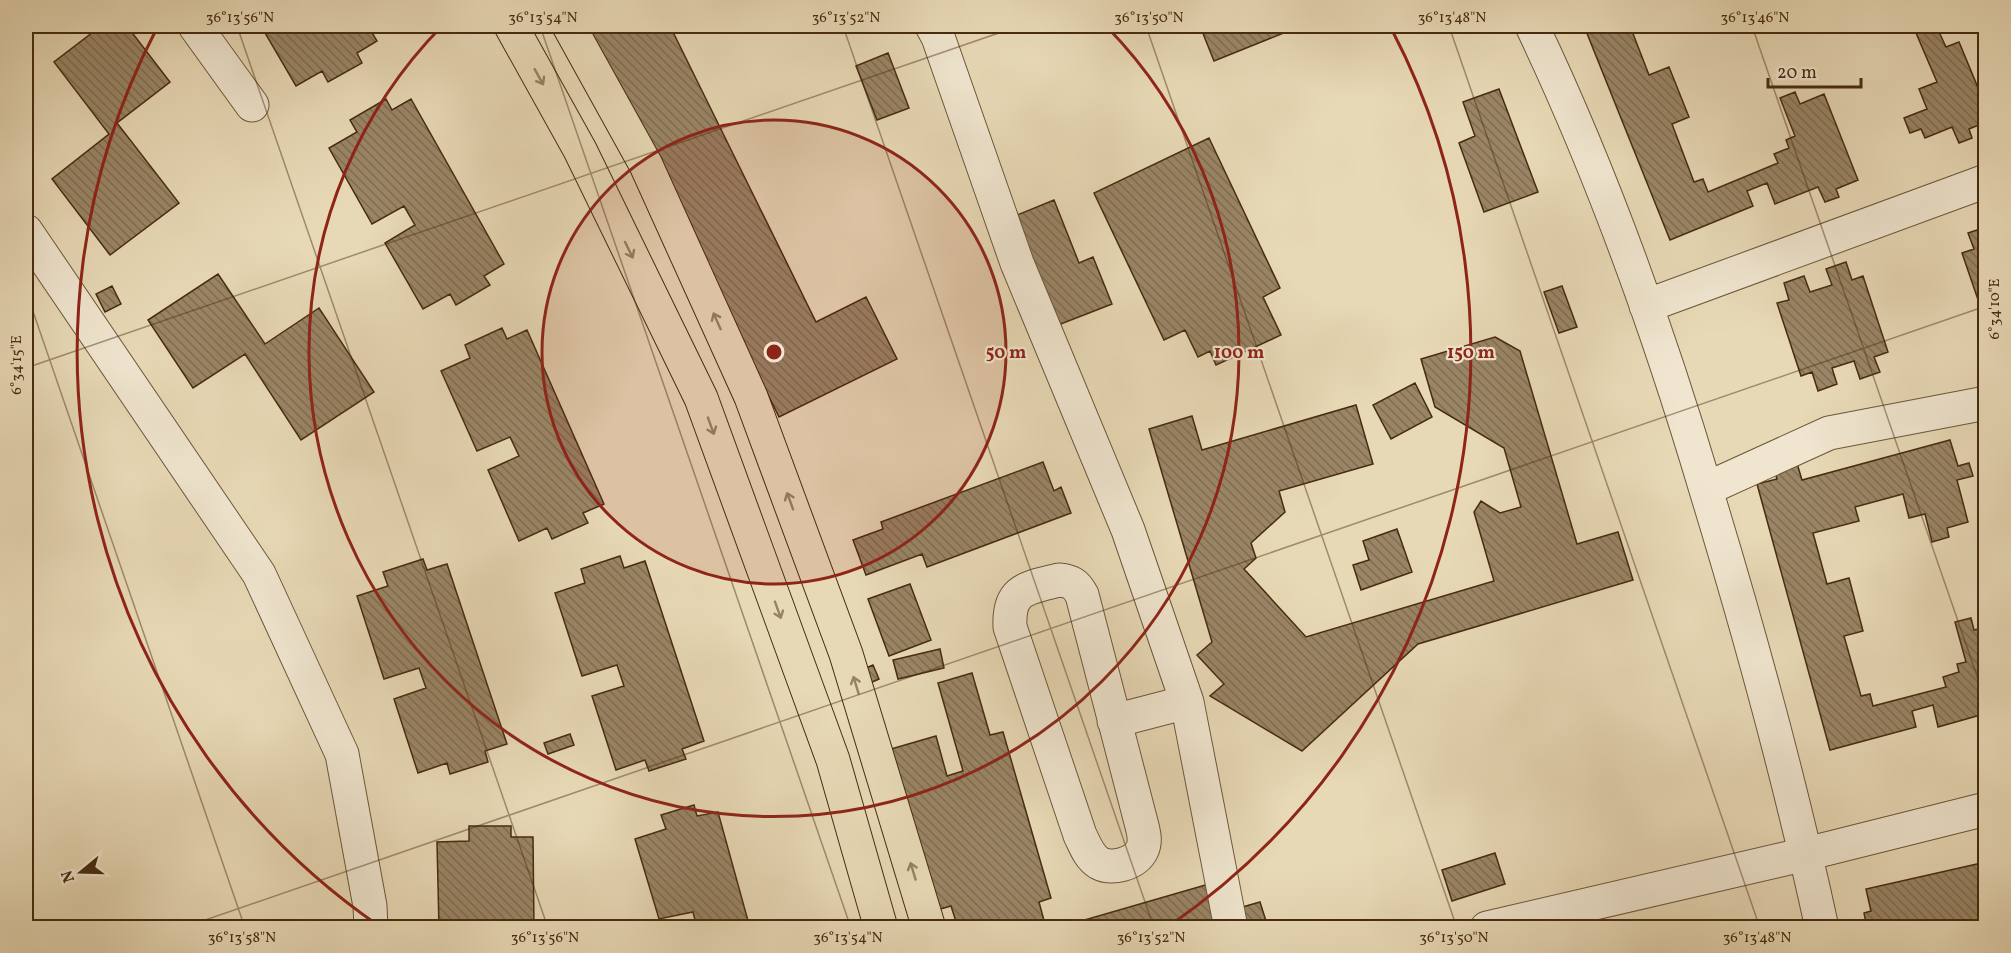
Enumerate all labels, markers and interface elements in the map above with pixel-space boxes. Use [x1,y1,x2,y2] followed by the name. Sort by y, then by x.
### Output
[206,8,274,29] text: 36°13'56"N
[508,8,578,29] text: 36°13'54"N
[812,8,880,29] text: 36°13'52"N
[1114,8,1184,29] text: 36°13'50"N
[1418,8,1486,29] text: 36°13'48"N
[1721,8,1789,29] text: 36°13'46"N
[1768,51,1861,89] scale bar
[1777,61,1817,86] text: 20 m
[534,67,545,85] one-way arrow
[623,240,635,258] one-way arrow
[1985,278,2006,340] text: 6°34'10"E
[710,312,722,330] one-way arrow
[7,335,28,395] text: 6°34'15"E
[986,341,1026,366] text: 50 m
[1214,341,1264,366] text: 100 m
[1447,341,1495,366] text: 150 m
[764,342,784,362] centre of rings
[707,416,718,435] one-way arrow
[783,492,794,511] one-way arrow
[773,600,784,618] one-way arrow
[849,676,860,695] one-way arrow
[51,842,111,902] north arrow
[907,862,918,881] one-way arrow
[56,867,81,885] text: N
[208,928,276,949] text: 36°13'58"N
[511,928,579,949] text: 36°13'56"N
[813,928,883,949] text: 36°13'54"N
[1117,928,1185,949] text: 36°13'52"N
[1419,928,1489,949] text: 36°13'50"N
[1723,928,1791,949] text: 36°13'48"N

